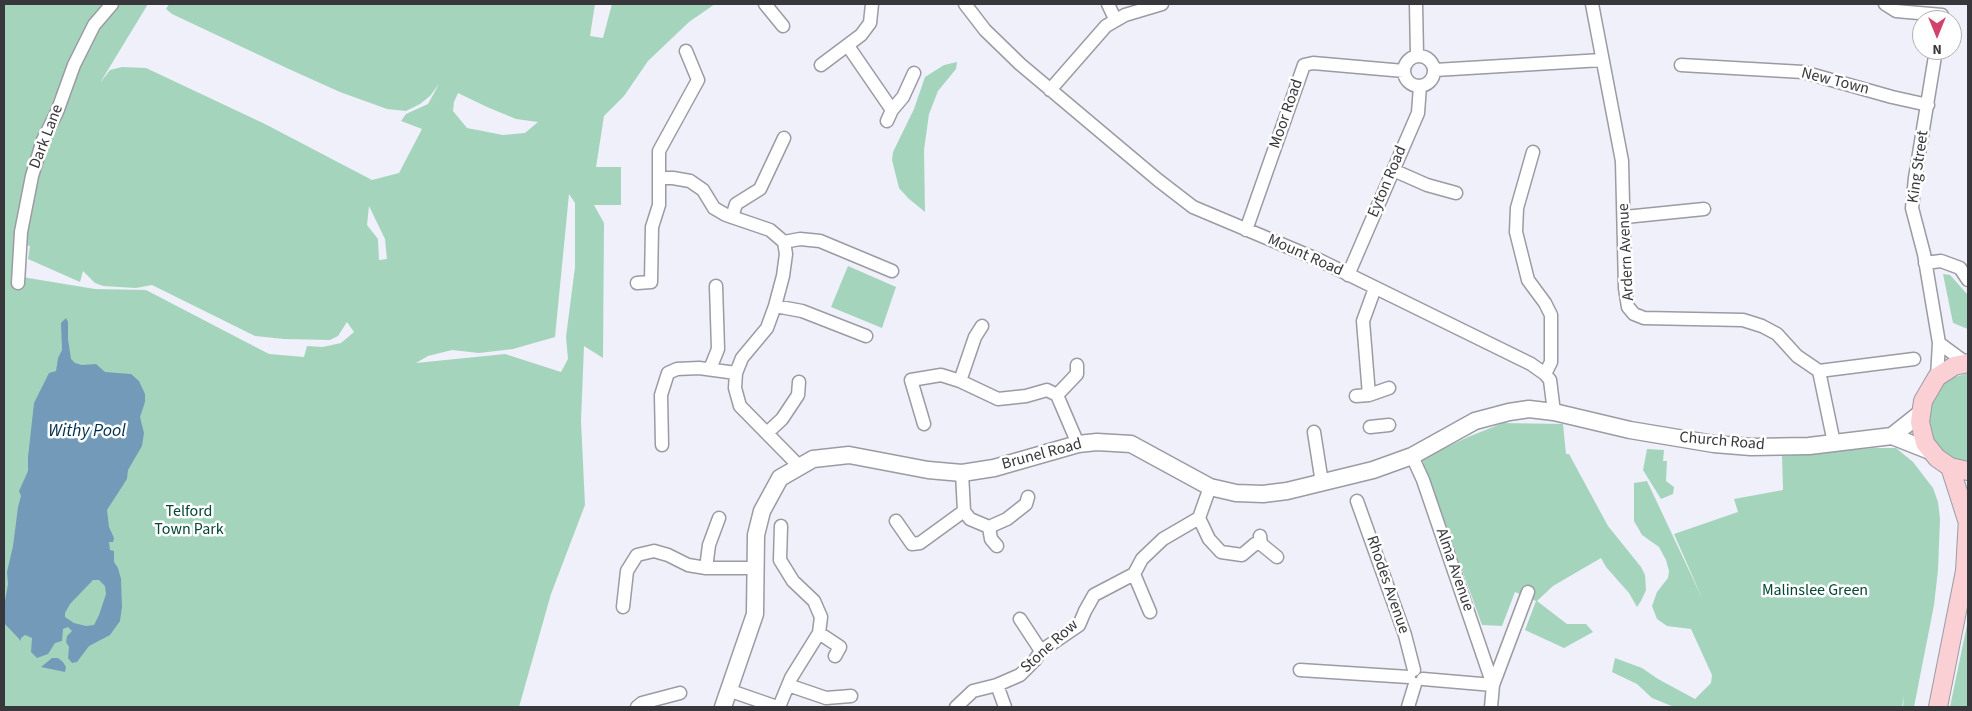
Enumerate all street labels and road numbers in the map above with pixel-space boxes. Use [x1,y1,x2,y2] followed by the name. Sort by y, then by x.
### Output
[1799,64,1871,100] street label: New Town
[1266,77,1308,151] street label: Moor Road
[26,102,68,172] street label: Dark Lane
[1904,129,1934,205] street label: King Street
[1364,143,1412,221] street label: Eyton Road
[1615,203,1639,301] street label: Ardern Avenue
[1264,231,1346,281] street label: Mount Road
[1679,429,1765,455] street label: Church Road
[1000,435,1084,475] street label: Brunel Road
[1431,526,1477,614] street label: Alma Avenue
[1361,533,1413,637] street label: Rhodes Avenue
[1017,616,1083,678] street label: Stone Row

